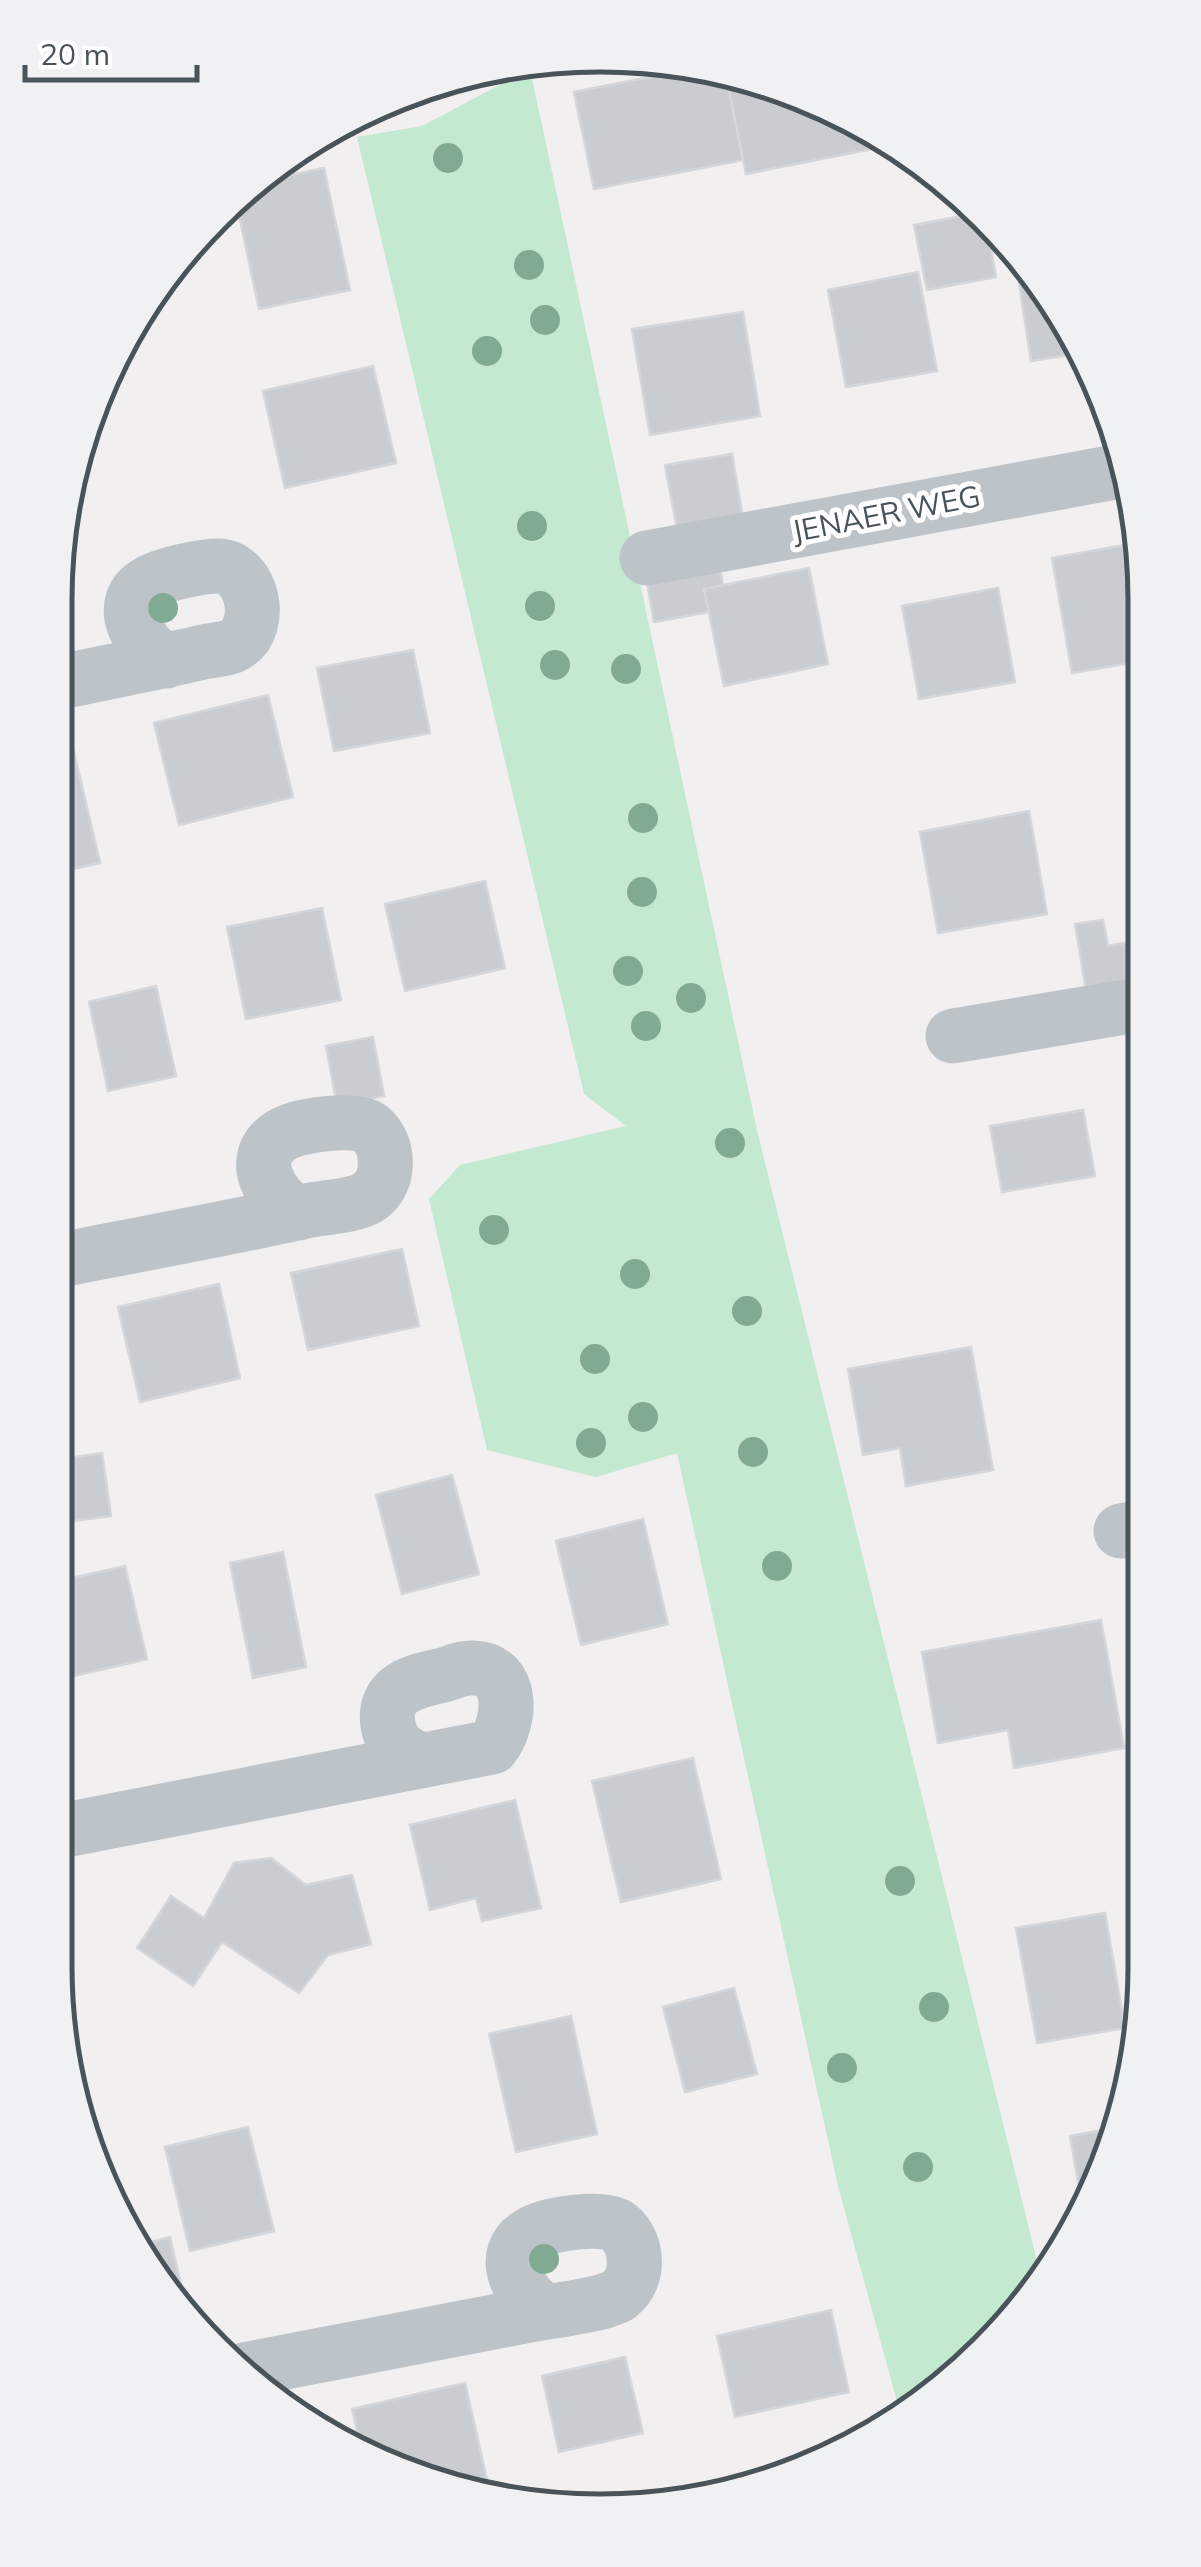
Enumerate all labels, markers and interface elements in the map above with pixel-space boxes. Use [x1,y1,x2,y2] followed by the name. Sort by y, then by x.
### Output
[25,20,198,82] scale bar
[40,35,110,73] text: 20 m
[788,476,983,550] street label: JENAER WEG

